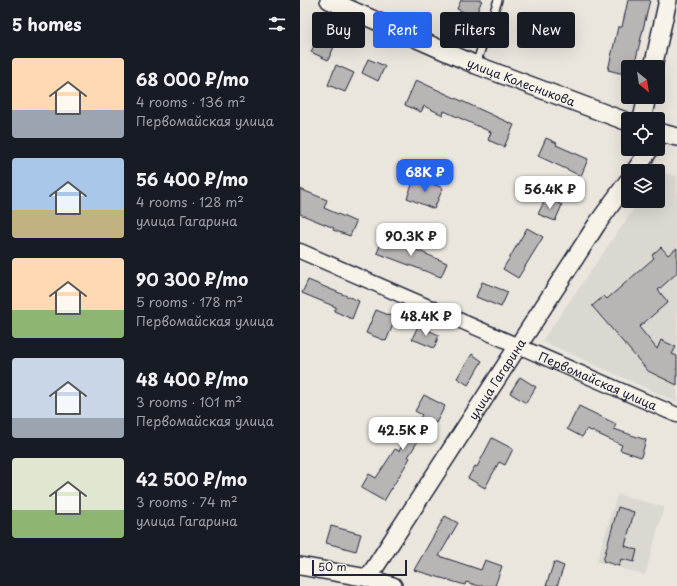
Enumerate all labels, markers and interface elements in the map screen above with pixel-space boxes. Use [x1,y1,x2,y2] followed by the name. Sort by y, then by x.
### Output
[12,11,82,37] text: 5 homes
[312,12,365,48] chip: Buy
[373,12,432,48] chip: Rent
[440,12,509,48] chip: Filters
[517,12,575,48] chip: New
[266,13,288,35] icon: filters
[464,53,578,111] street label: улица Колесникова
[621,60,665,104] north arrow
[621,60,665,208] map controls
[136,66,249,92] text: 68 000 ₽/mo
[44,74,92,122] icon: home
[136,92,246,111] text: 4 rooms · 136 m²
[136,111,274,130] text: Первомайская улица
[621,112,665,156] button: locate
[397,159,453,193] pin: 68K ₽
[405,162,445,181] text: 68K ₽
[621,164,665,208] button: layers
[136,166,248,192] text: 56 400 ₽/mo
[44,174,92,222] icon: home
[513,176,587,210] pin: 56.4K ₽
[524,179,576,198] text: 56.4K ₽
[136,192,244,211] text: 4 rooms · 128 m²
[136,211,238,230] text: улица Гагарина
[374,223,448,257] pin: 90.3K ₽
[385,226,437,245] text: 90.3K ₽
[136,266,248,292] text: 90 300 ₽/mo
[44,274,92,322] icon: home
[136,292,243,311] text: 5 rooms · 178 m²
[389,303,463,337] pin: 48.4K ₽
[400,306,452,325] text: 48.4K ₽
[136,311,274,330] text: Первомайская улица
[464,334,530,423] street label: улица Гагарина
[536,347,660,414] street label: Первомайская улица
[136,366,248,392] text: 48 400 ₽/mo
[44,374,92,422] icon: home
[136,392,242,411] text: 3 rooms · 101 m²
[136,411,274,430] text: Первомайская улица
[366,417,440,451] pin: 42.5K ₽
[378,420,428,439] text: 42.5K ₽
[136,466,247,492] text: 42 500 ₽/mo
[44,474,92,522] icon: home
[136,492,238,511] text: 3 rooms · 74 m²
[136,511,238,530] text: улица Гагарина
[312,558,407,577] scale bar
[318,558,347,575] text: 50 m

